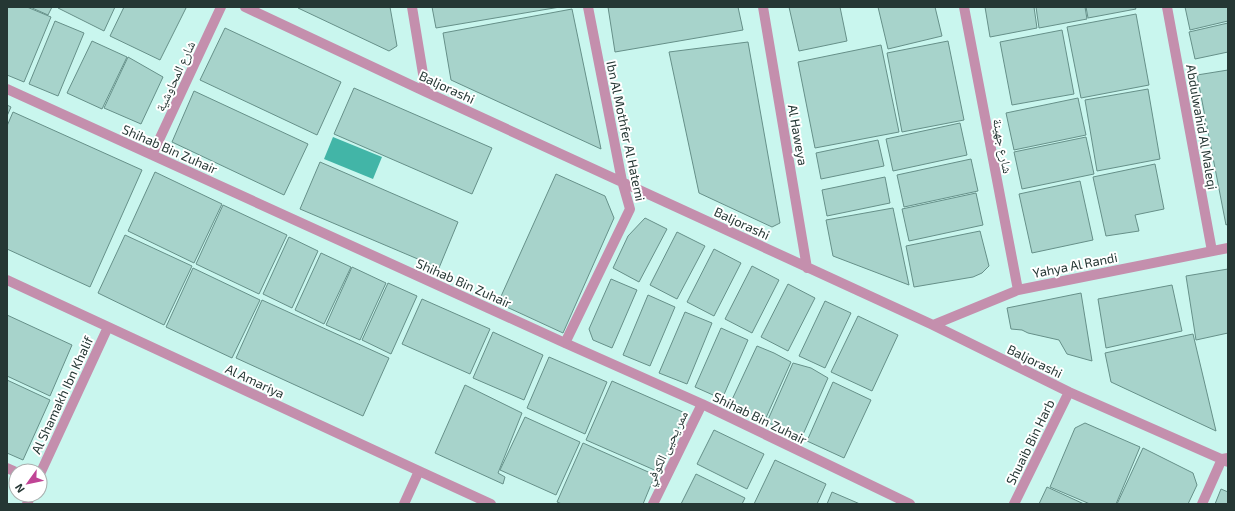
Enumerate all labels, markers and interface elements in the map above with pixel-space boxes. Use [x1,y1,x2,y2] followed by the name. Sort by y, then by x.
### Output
[152,38,200,115] street label: شارع المحاوشية
[603,59,649,203] street label: Ibn Al Mothfer Al Hatemi
[1183,63,1221,191] street label: Abdulwahid Al Maleqi
[417,67,477,107] street label: Baljorashi
[785,103,811,167] street label: Al Haweya
[988,117,1016,175] street label: شارع جهينة
[120,121,220,177] street label: Shihab Bin Zuhair
[712,203,772,243] street label: Baljorashi
[1031,249,1119,281] street label: Yahya Al Randi
[414,255,514,311] street label: Shihab Bin Zuhair
[28,333,97,456] street label: Al Shamakh Ibn Khalif
[1005,341,1065,381] street label: Baljorashi
[223,360,287,402] street label: Al Amariya
[710,388,810,448] street label: Shihab Bin Zuhair
[1002,397,1058,487] street label: Shuaib Bin Harb
[641,408,694,490] street label: ممر يحيى الكوفي
[8,463,48,503] north arrow
[12,482,27,496] text: N

